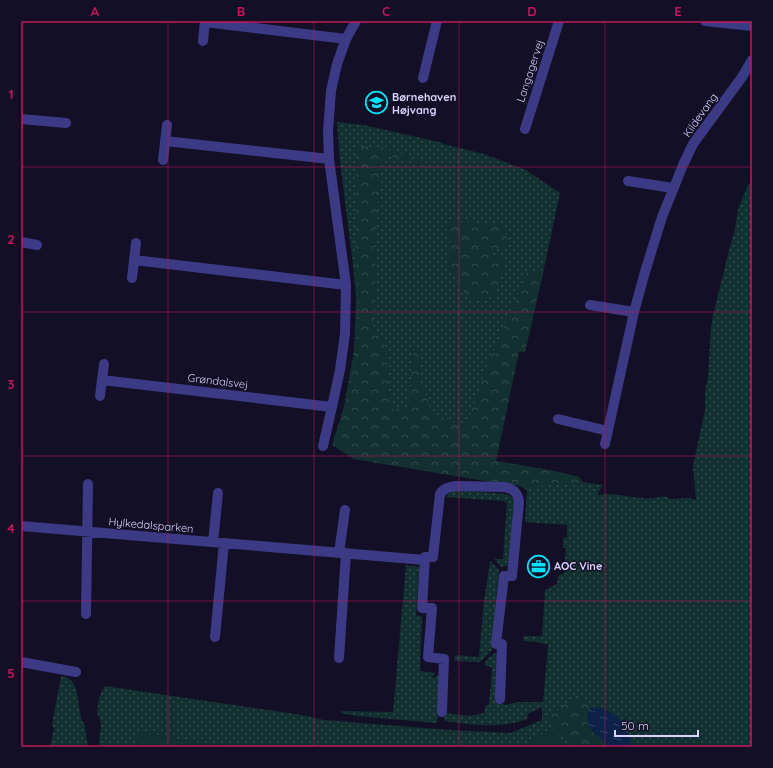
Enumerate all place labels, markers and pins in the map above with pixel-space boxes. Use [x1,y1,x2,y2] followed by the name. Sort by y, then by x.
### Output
[364,90,390,116] school or university icon: Børnehaven Højvang
[392,90,456,117] place label: Børnehaven Højvang
[525,553,551,579] office icon: AOC Vine
[554,559,603,573] place label: AOC Vine

